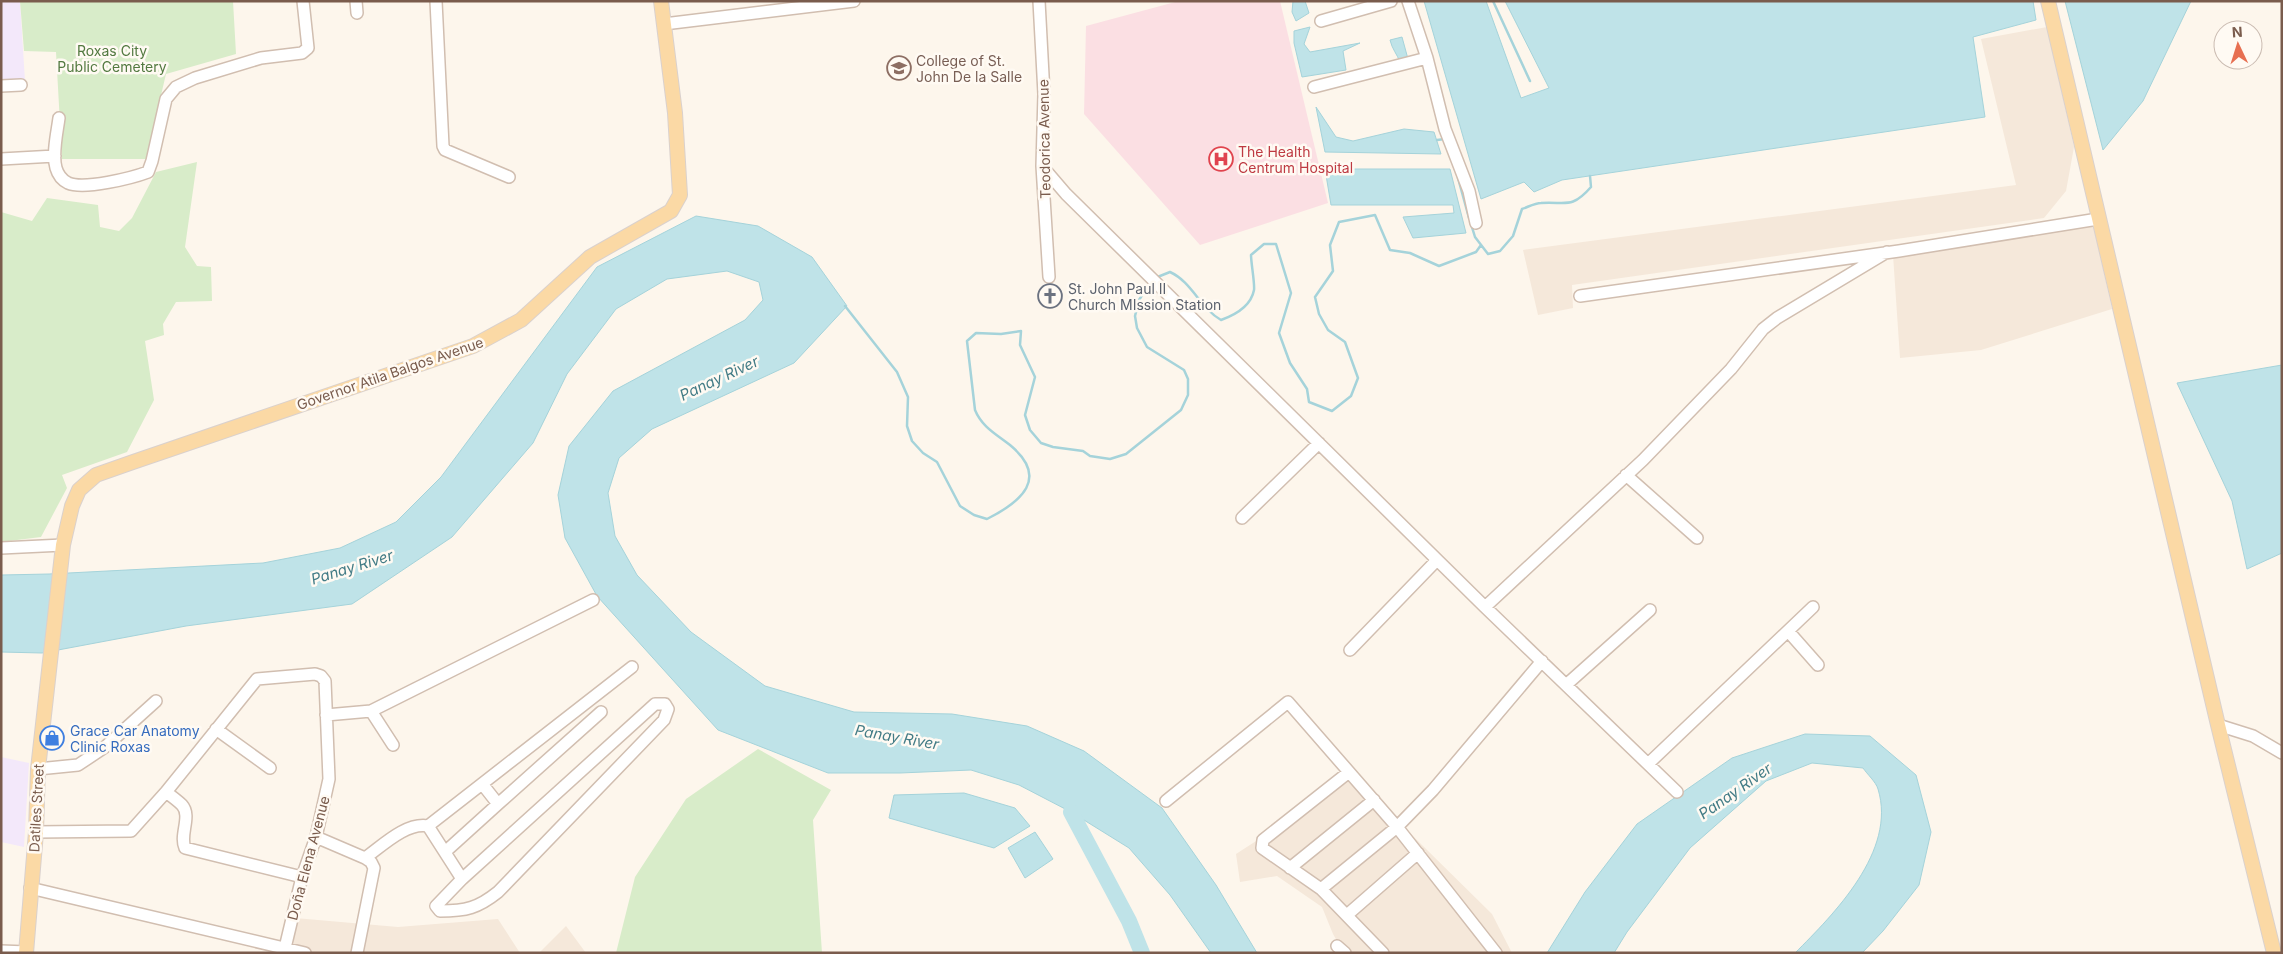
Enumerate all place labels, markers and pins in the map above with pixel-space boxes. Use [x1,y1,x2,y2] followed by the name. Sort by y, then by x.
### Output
[916,52,1022,85] place label: College of St. John De la Salle
[886,55,912,81] school or university icon: College of St. John De la Salle
[1238,143,1353,176] place label: The Health Centrum Hospital
[1208,146,1234,172] hospital icon: The Health Centrum Hospital
[1068,280,1221,313] place label: St. John Paul II Church MIssion Station
[1037,283,1063,309] church icon: St. John Paul II Church MIssion Station
[70,722,200,755] place label: Grace Car Anatomy Clinic Roxas
[39,725,65,751] shop icon: Grace Car Anatomy Clinic Roxas

